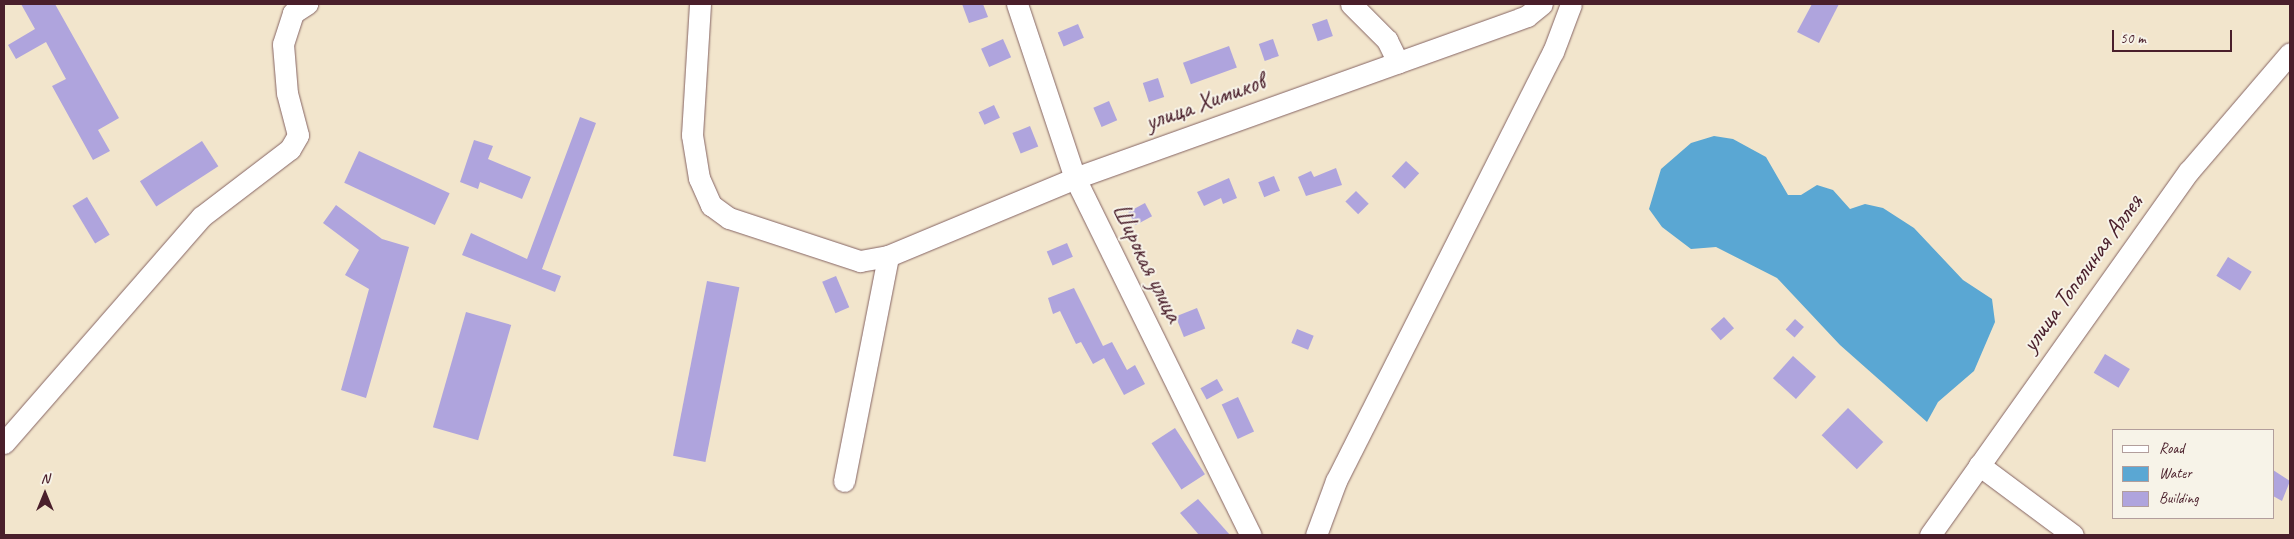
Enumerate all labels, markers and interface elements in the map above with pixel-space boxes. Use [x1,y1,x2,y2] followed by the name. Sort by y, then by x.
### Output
[2114,20,2234,52] scale bar
[2120,29,2146,48] text: 50 m
[1141,66,1269,138] street label: улица Химиков
[2015,189,2149,357] street label: улица Тополиная Аллея
[1105,198,1189,328] street label: Широкая улица
[2112,429,2274,519] legend
[2159,439,2184,458] text: Road
[2159,464,2192,483] text: Water
[20,469,70,519] north arrow
[41,470,49,487] text: N
[2159,489,2198,508] text: Building

